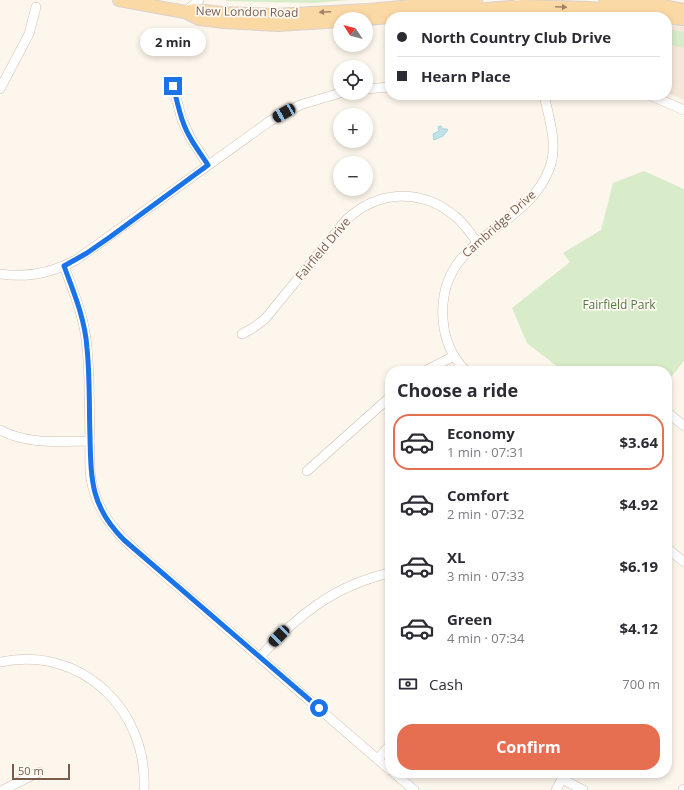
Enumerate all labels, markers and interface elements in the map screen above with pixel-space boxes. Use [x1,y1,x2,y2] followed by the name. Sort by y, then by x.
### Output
[196,2,299,21] street label: New London Road
[555,4,567,11] one-way arrow
[319,9,331,16] one-way arrow
[333,12,373,52] north arrow
[333,12,373,196] map controls
[421,27,611,47] text: North Country Club Drive
[140,28,206,56] callout: 2 min
[155,33,191,51] text: 2 min
[333,60,373,100] button: locate
[421,66,511,86] text: Hearn Place
[164,77,182,95] route end
[271,102,297,124] car
[333,108,373,148] button: +
[333,156,373,196] button: −
[458,186,539,261] street label: Cambridge Drive
[291,213,354,284] street label: Fairfield Drive
[582,296,656,313] park label: Fairfield Park
[397,378,518,402] text: Choose a ride
[447,423,515,443] text: Economy
[399,424,435,460] icon: car
[619,432,658,452] text: $3.64
[447,443,524,461] text: 1 min · 07:31
[447,485,509,505] text: Comfort
[399,486,435,522] icon: car
[619,494,658,514] text: $4.92
[447,505,524,523] text: 2 min · 07:32
[447,547,465,567] text: XL
[399,548,435,584] icon: car
[619,556,658,576] text: $6.19
[447,567,524,585] text: 3 min · 07:33
[447,609,492,629] text: Green
[399,610,435,646] icon: car
[619,618,658,638] text: $4.12
[266,623,292,649] car
[447,629,524,647] text: 4 min · 07:34
[397,673,419,695] icon: cash
[429,674,463,694] text: Cash
[622,675,660,693] text: 700 m
[310,699,328,717] route start
[397,724,660,770] button: Confirm
[12,762,70,781] scale bar
[18,763,44,778] text: 50 m

